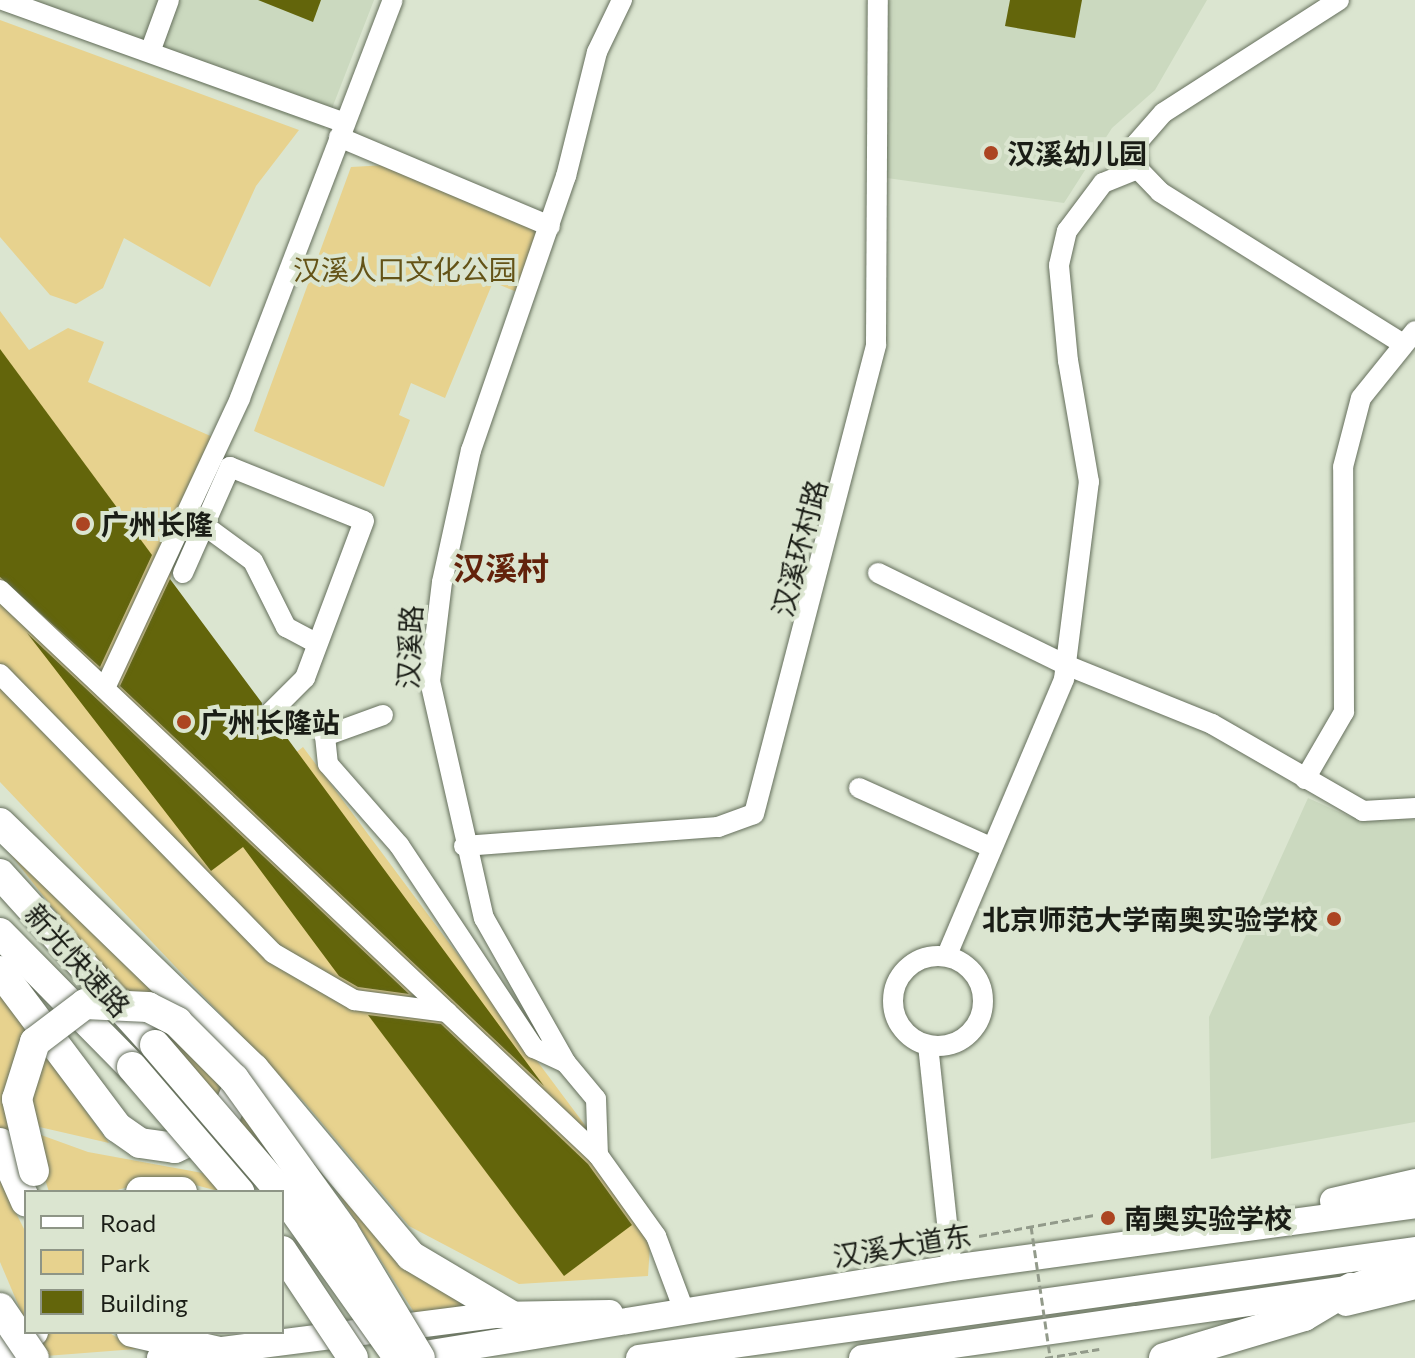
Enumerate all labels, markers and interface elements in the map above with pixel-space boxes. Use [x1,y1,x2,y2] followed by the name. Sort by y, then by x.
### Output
[1007,136,1147,170] place label: 汉溪幼儿园
[982,144,1000,162] marker: 汉溪幼儿园
[293,252,517,286] park label: 汉溪人口文化公园
[765,476,833,620] street label: 汉溪环村路
[101,507,213,541] place label: 广州长隆
[72,513,94,535] marker: 广州长隆
[453,548,549,586] district label: 汉溪村
[390,604,428,690] street label: 汉溪路
[200,705,340,739] place label: 广州长隆站
[175,713,193,731] marker: 广州长隆站
[19,897,137,1023] street label: 新光快速路
[982,902,1318,936] place label: 北京师范大学南奥实验学校
[1325,910,1343,928] marker: 北京师范大学南奥实验学校
[24,1190,284,1334] legend
[1124,1201,1292,1235] place label: 南奥实验学校
[100,1208,156,1237] text: Road
[1099,1209,1117,1227] marker: 南奥实验学校
[830,1217,974,1273] street label: 汉溪大道东
[100,1248,150,1277] text: Park
[100,1288,188,1317] text: Building

